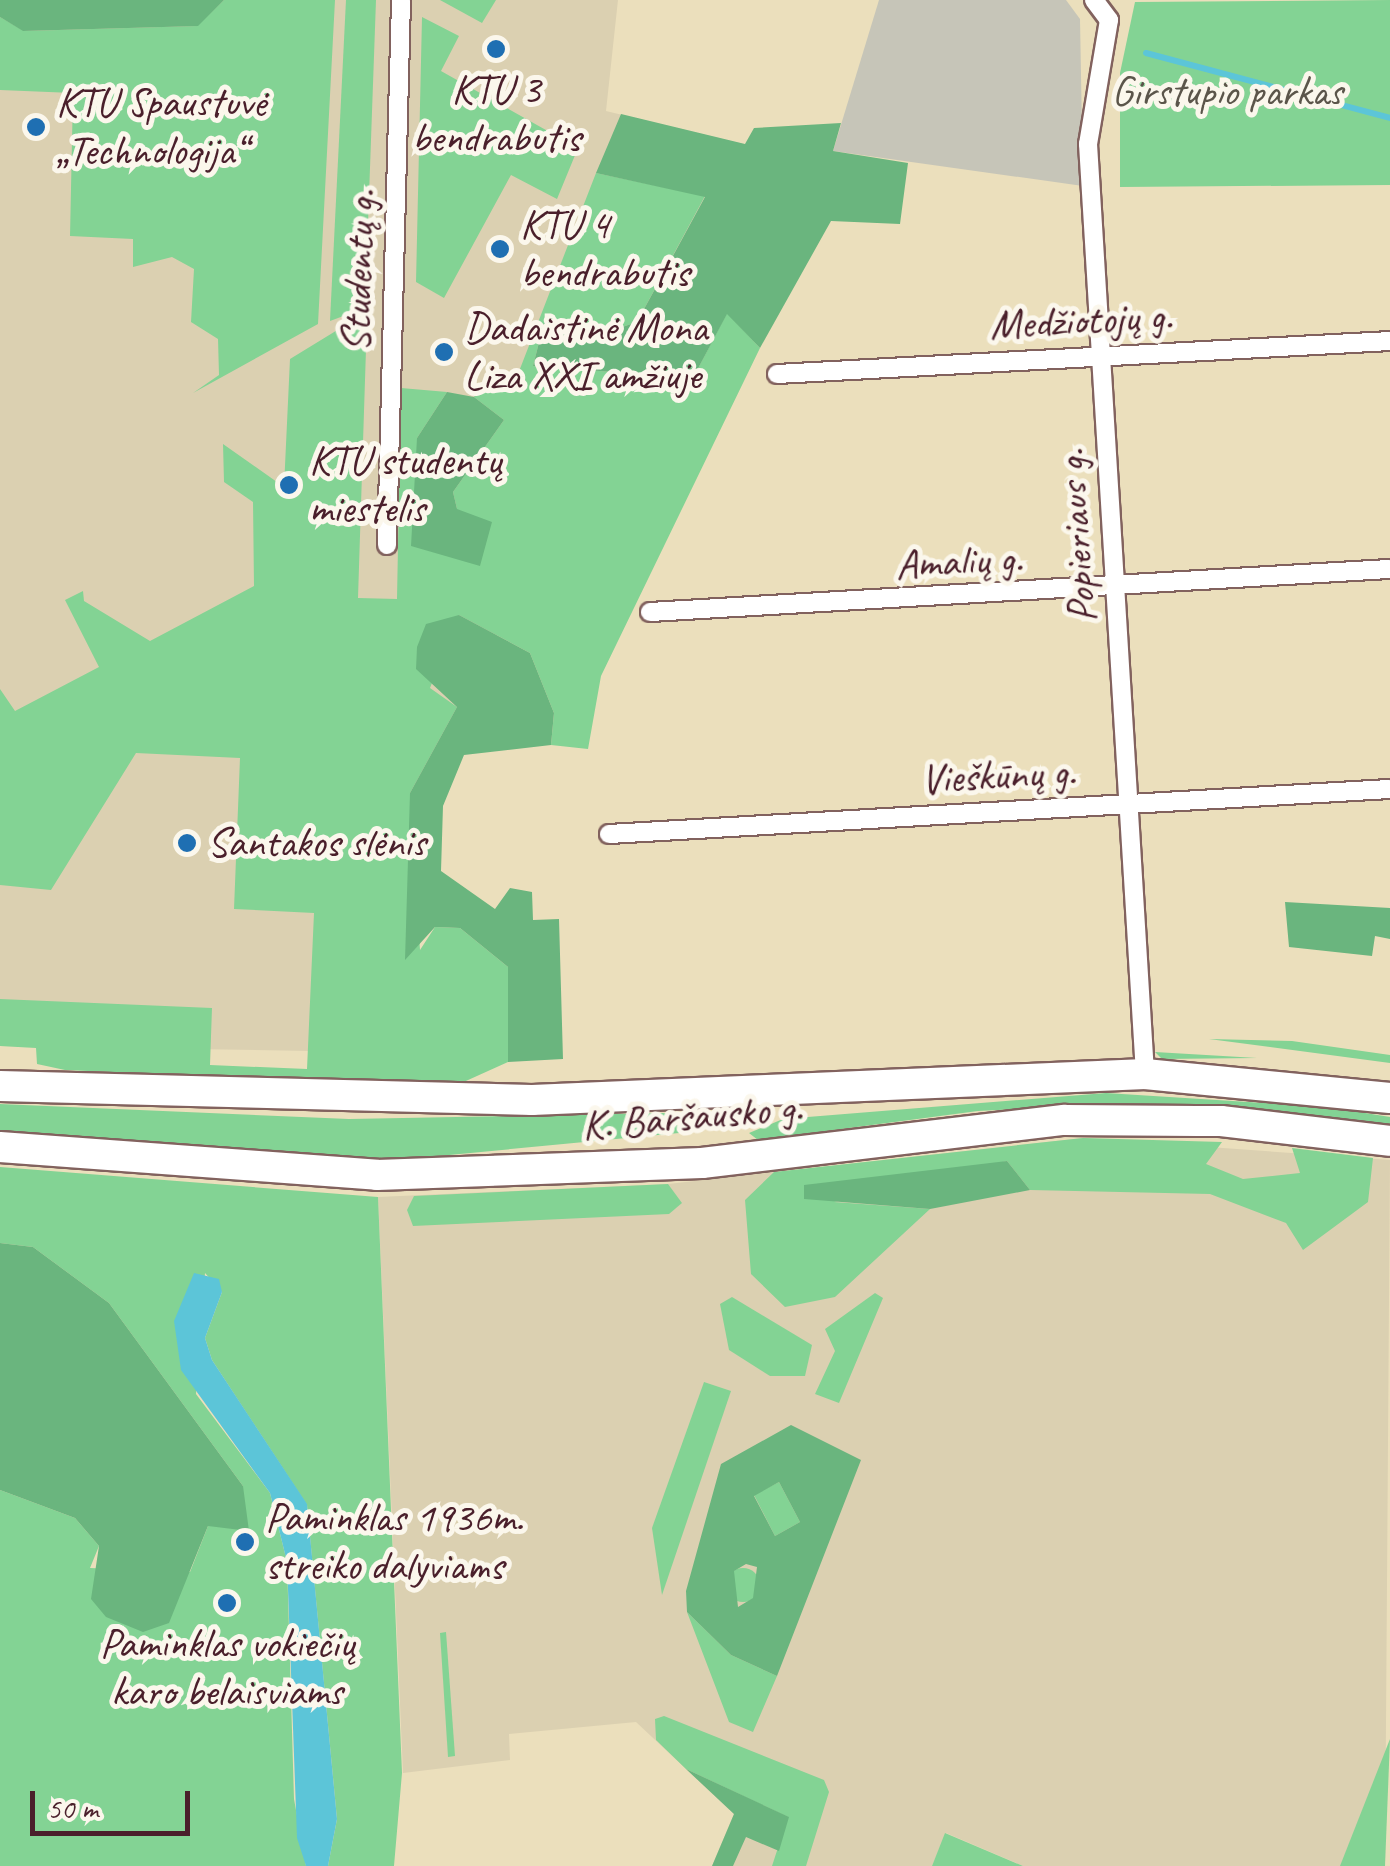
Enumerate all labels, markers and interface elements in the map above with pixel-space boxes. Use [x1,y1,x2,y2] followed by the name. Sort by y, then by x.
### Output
[485,38,507,60] marker: KTU 3 bendrabutis
[411,65,581,164] place label: KTU 3 bendrabutis
[1111,67,1343,117] park label: Girstupio parkas
[56,78,268,176] place label: KTU Spaustuvė „Technologija“
[25,116,47,138] marker: KTU Spaustuvė „Technologija“
[331,189,387,353] street label: Studentų g.
[520,200,689,298] place label: KTU 4 bendrabutis
[489,238,511,260] marker: KTU 4 bendrabutis
[989,291,1173,351] street label: Medžiotojų g.
[464,303,707,402] place label: Dadaistinė Mona Liza XXI amžiuje
[433,341,455,363] marker: Dadaistinė Mona Liza XXI amžiuje
[309,436,501,534] place label: KTU studentų miestelis
[1046,448,1108,624] street label: Popieriaus g.
[278,474,300,496] marker: KTU studentų miestelis
[894,534,1024,590] street label: Amalių g.
[919,747,1077,805] street label: Vieškūnų g.
[207,818,426,868] place label: Santakos slėnis
[176,832,198,854] marker: Santakos slėnis
[580,1082,804,1152] street label: K. Baršausko g.
[265,1493,523,1592] place label: Paminklas 1936m. streiko dalyviams
[234,1531,256,1553] marker: Paminklas 1936m. streiko dalyviams
[216,1592,238,1614] marker: Paminklas vokiečių karo belaisviams
[100,1619,354,1718] place label: Paminklas vokiečių karo belaisviams
[35,1771,195,1833] scale bar
[47,1789,98,1827] text: 50 m

